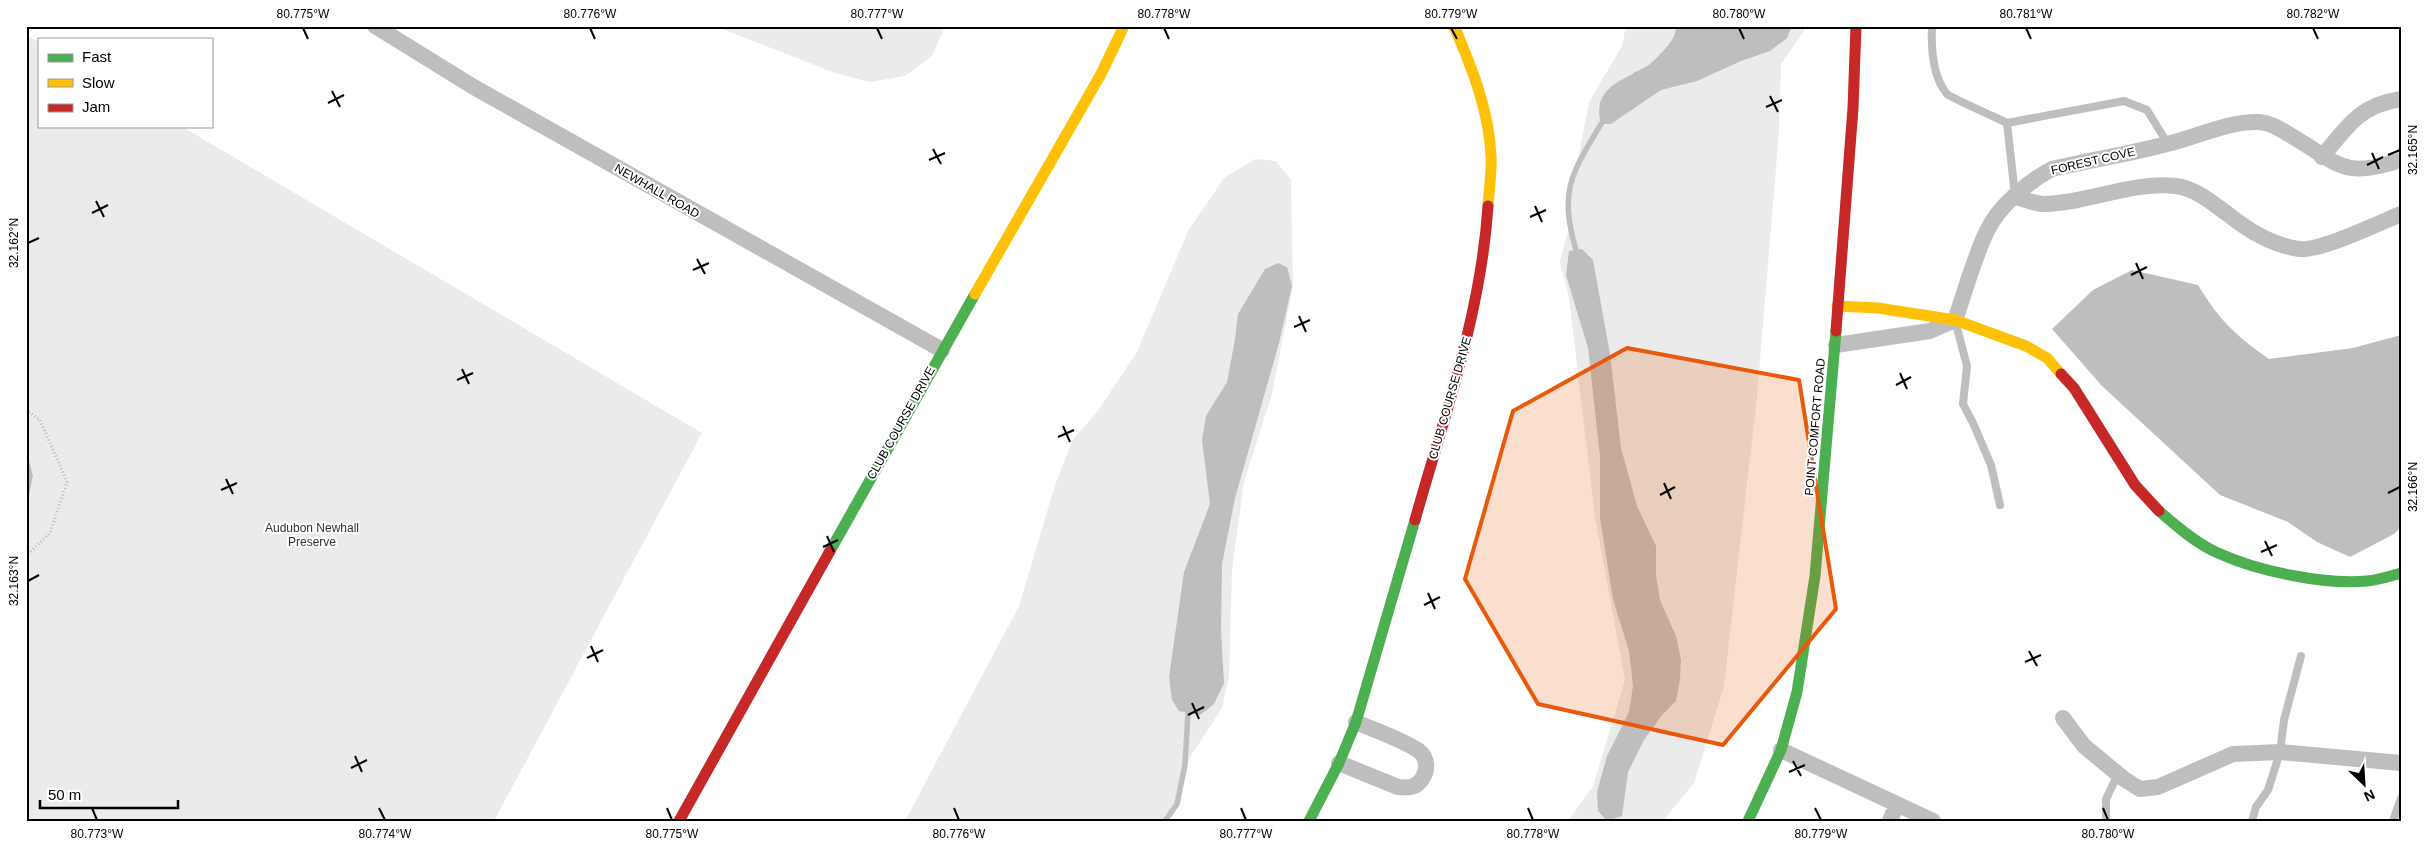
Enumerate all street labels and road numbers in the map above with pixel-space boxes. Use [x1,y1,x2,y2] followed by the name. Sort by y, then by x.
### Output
[2050,145,2136,177] street label: FOREST COVE
[612,161,702,221] street label: NEWHALL ROAD
[1426,335,1474,461] street label: CLUB COURSE DRIVE
[1802,357,1828,496] street label: POINT COMFORT ROAD
[864,364,938,482] street label: CLUB COURSE DRIVE

